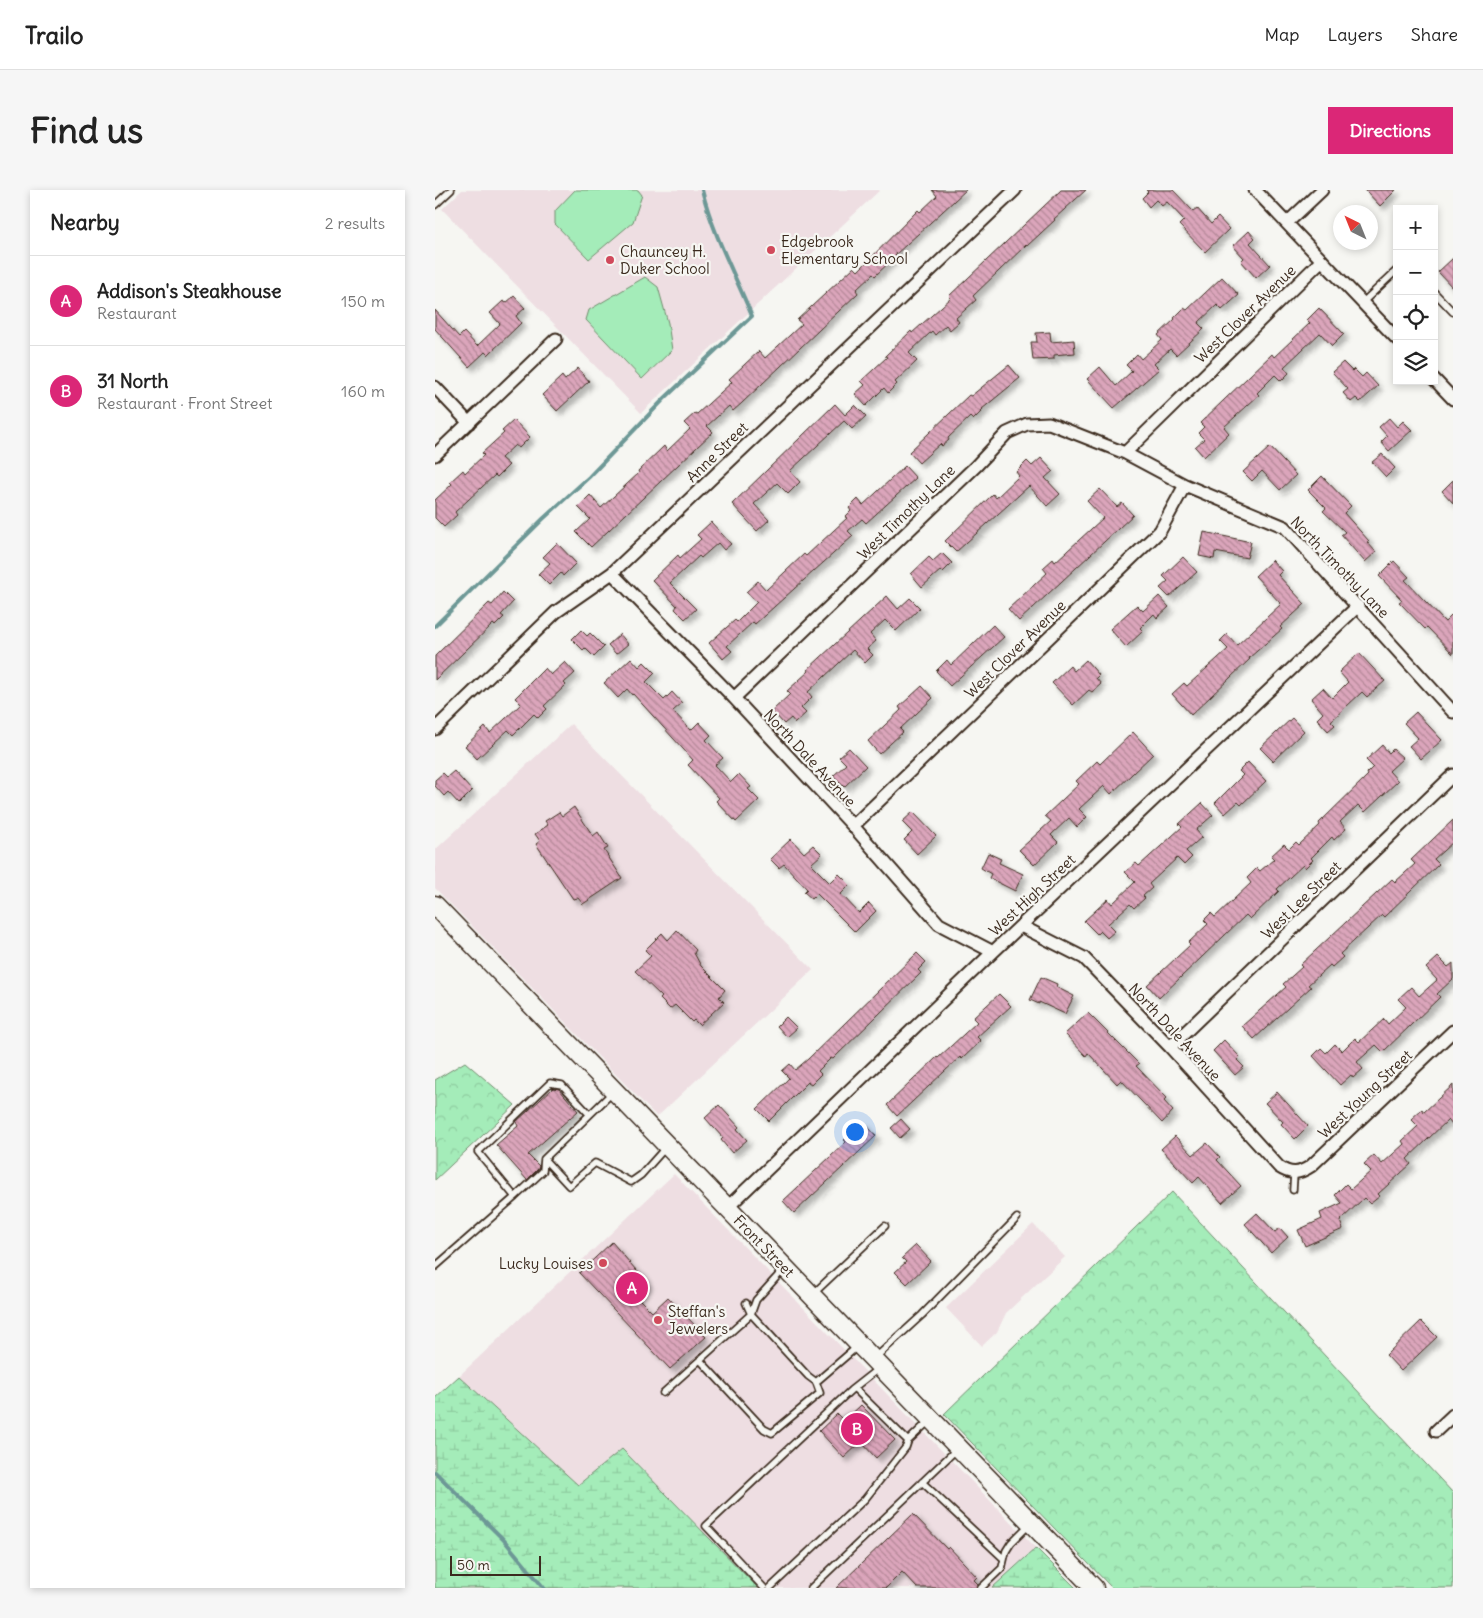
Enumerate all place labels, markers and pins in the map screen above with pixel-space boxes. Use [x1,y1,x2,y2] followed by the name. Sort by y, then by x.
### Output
[781,232,908,268] place label: Edgebrook Elementary School
[620,242,710,278] place label: Chauncey H. Duker School
[765,244,777,256] marker: Edgebrook Elementary School
[604,254,616,266] marker: Chauncey H. Duker School
[499,1254,593,1273] place label: Lucky Louises
[597,1257,609,1269] marker: Lucky Louises
[616,1269,648,1307] pin: A
[668,1302,728,1338] place label: Steffan's Jewelers
[652,1314,664,1326] marker: Steffan's Jewelers
[841,1410,873,1448] pin: B

